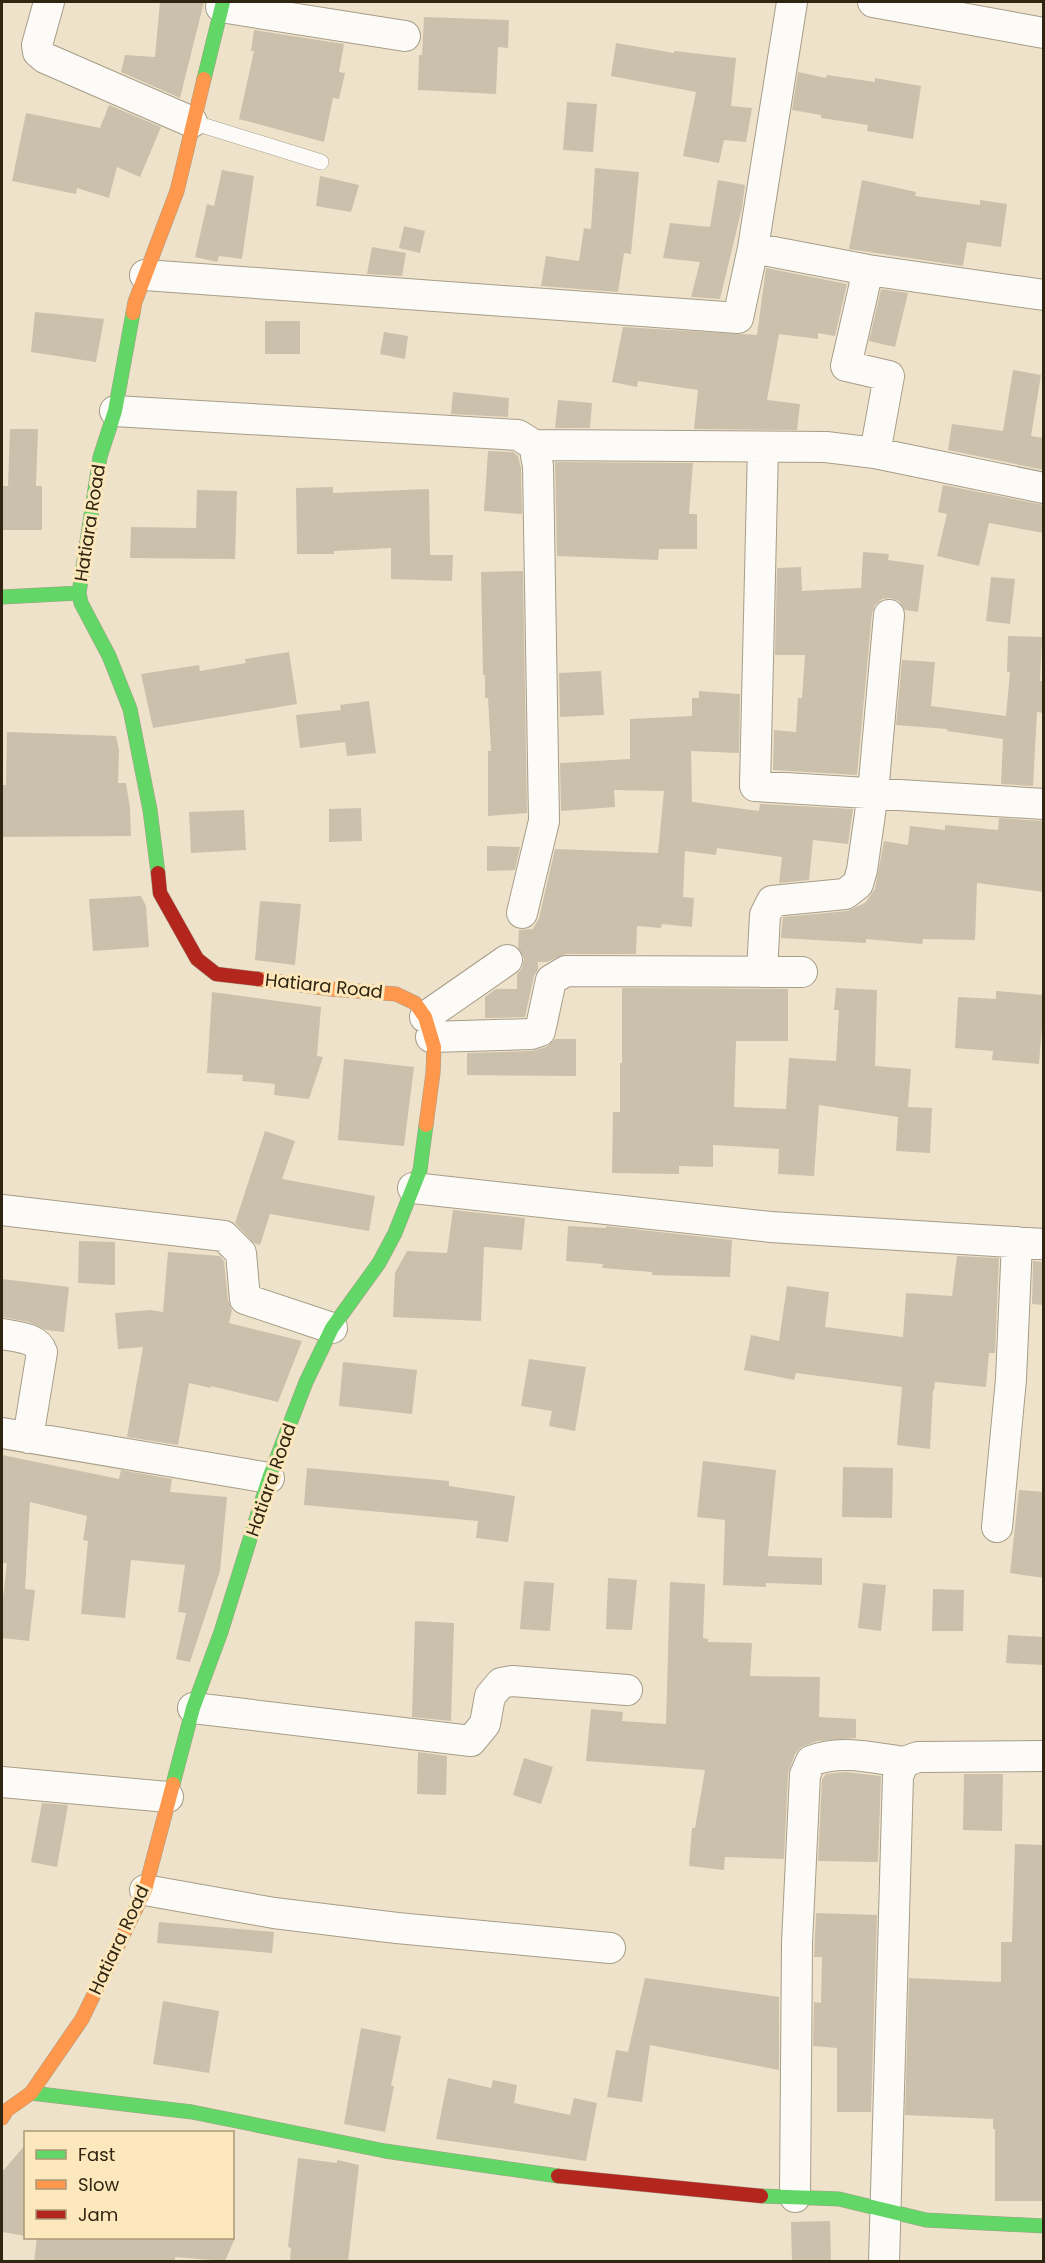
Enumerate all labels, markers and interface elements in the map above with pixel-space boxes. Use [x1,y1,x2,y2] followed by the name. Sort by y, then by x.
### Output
[68,463,111,583] street label: Hatiara Road
[264,967,384,1004] street label: Hatiara Road
[239,1420,302,1540] street label: Hatiara Road
[82,1881,155,1999] street label: Hatiara Road
[24,2131,234,2239] legend
[78,2142,115,2167] text: Fast
[78,2172,120,2197] text: Slow
[78,2202,118,2227] text: Jam

